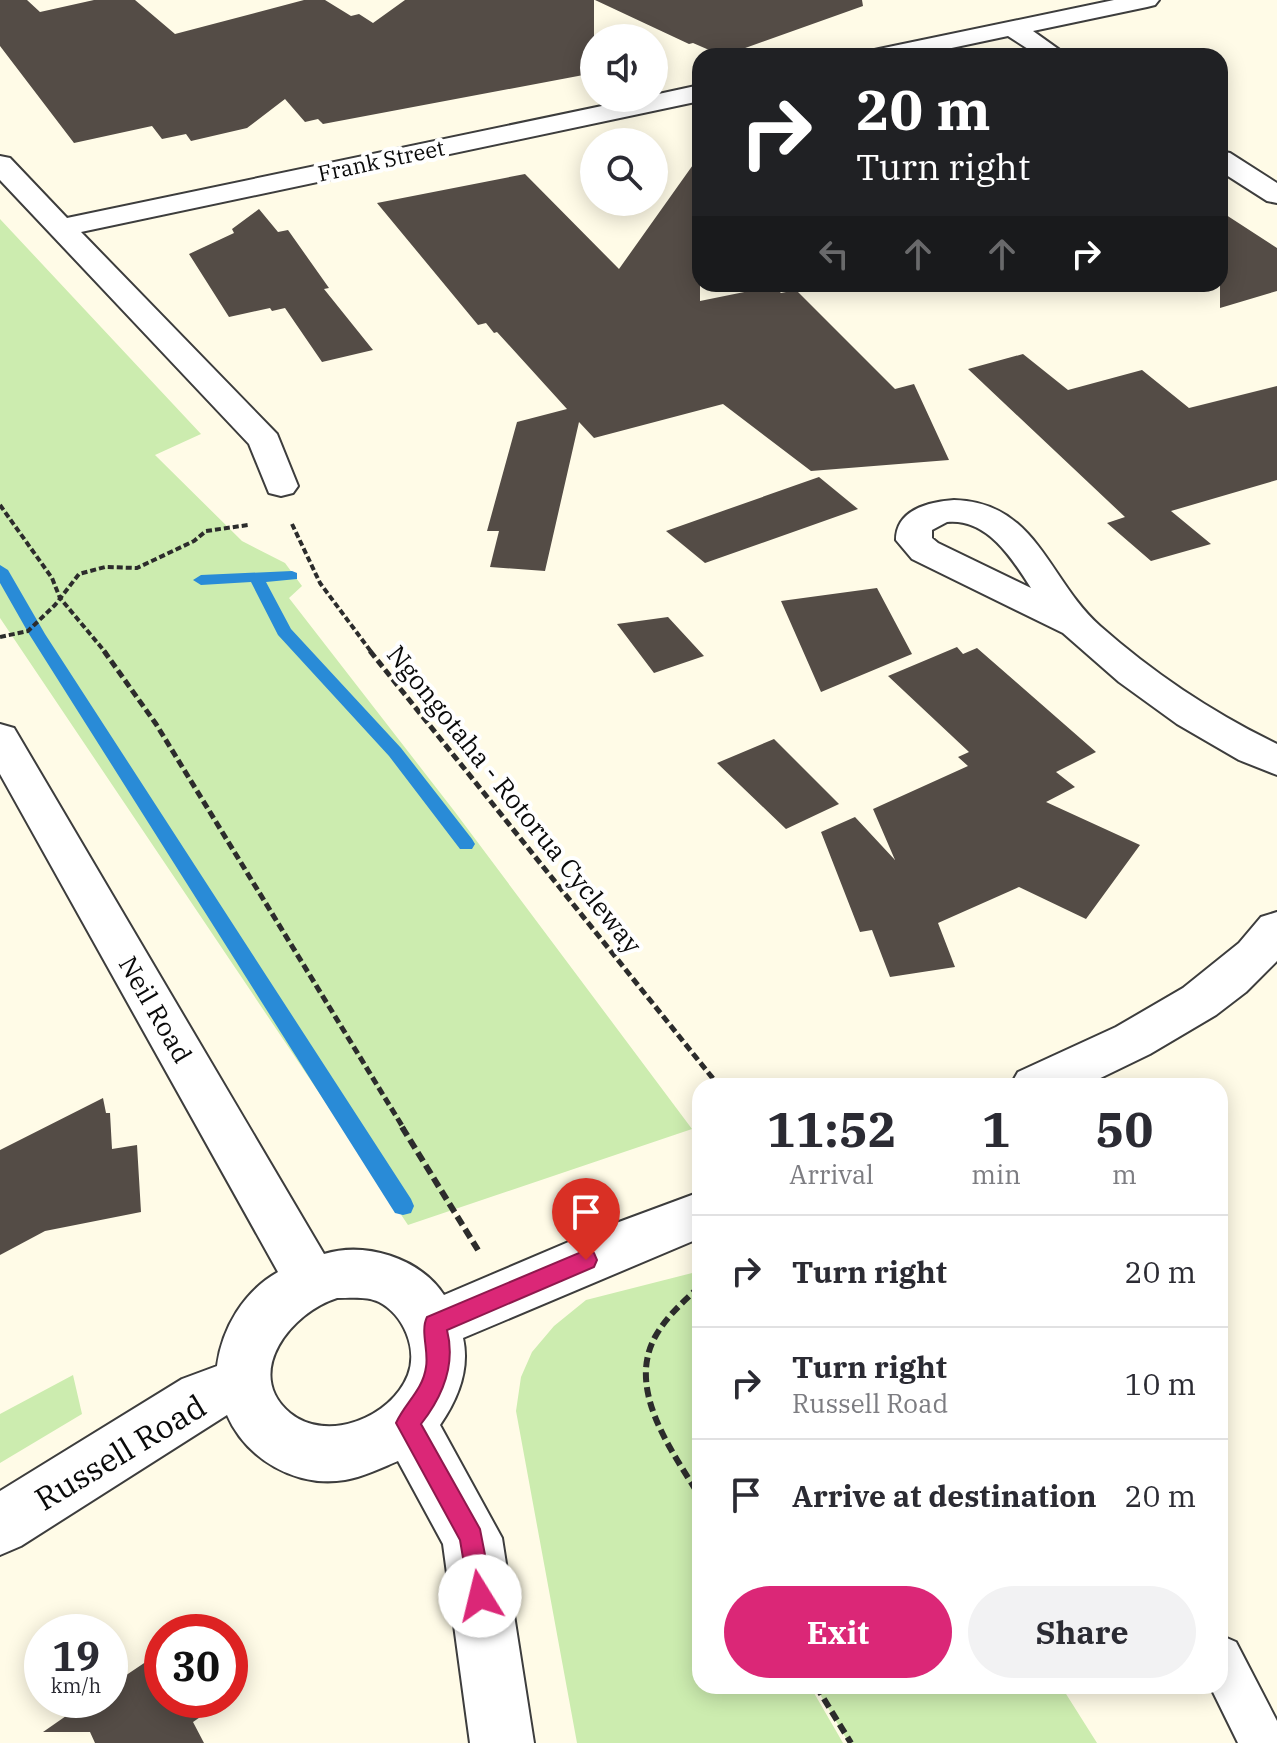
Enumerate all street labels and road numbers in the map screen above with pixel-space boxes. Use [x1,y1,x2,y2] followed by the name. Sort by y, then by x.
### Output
[315,132,447,188] street label: Frank Street
[380,638,650,960] street label: Ngongotaha - Rotorua Cycleway
[112,949,200,1069] street label: Neil Road
[27,1384,213,1520] street label: Russell Road

